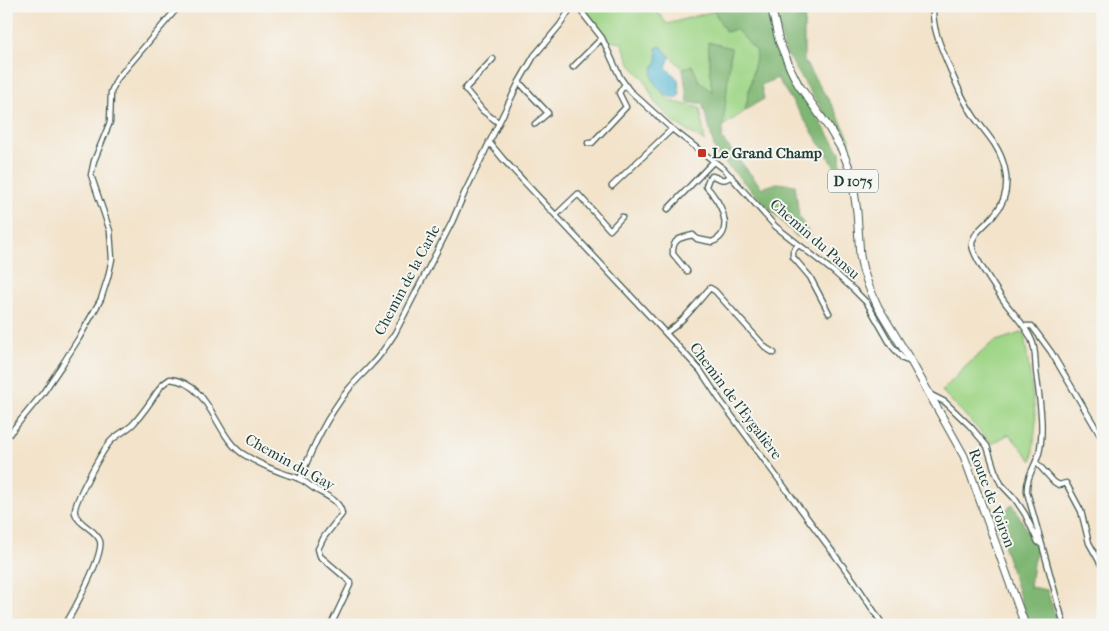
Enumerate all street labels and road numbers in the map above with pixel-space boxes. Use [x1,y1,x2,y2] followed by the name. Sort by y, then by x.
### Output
[828,170,878,192] road number: D 1075
[766,195,864,283] street label: Chemin du Pansu
[370,221,444,338] street label: Chemin de la Carle
[686,339,786,464] street label: Chemin de l'Eygalière
[242,430,339,495] street label: Chemin du Gay
[965,446,1019,550] street label: Route de Voiron

